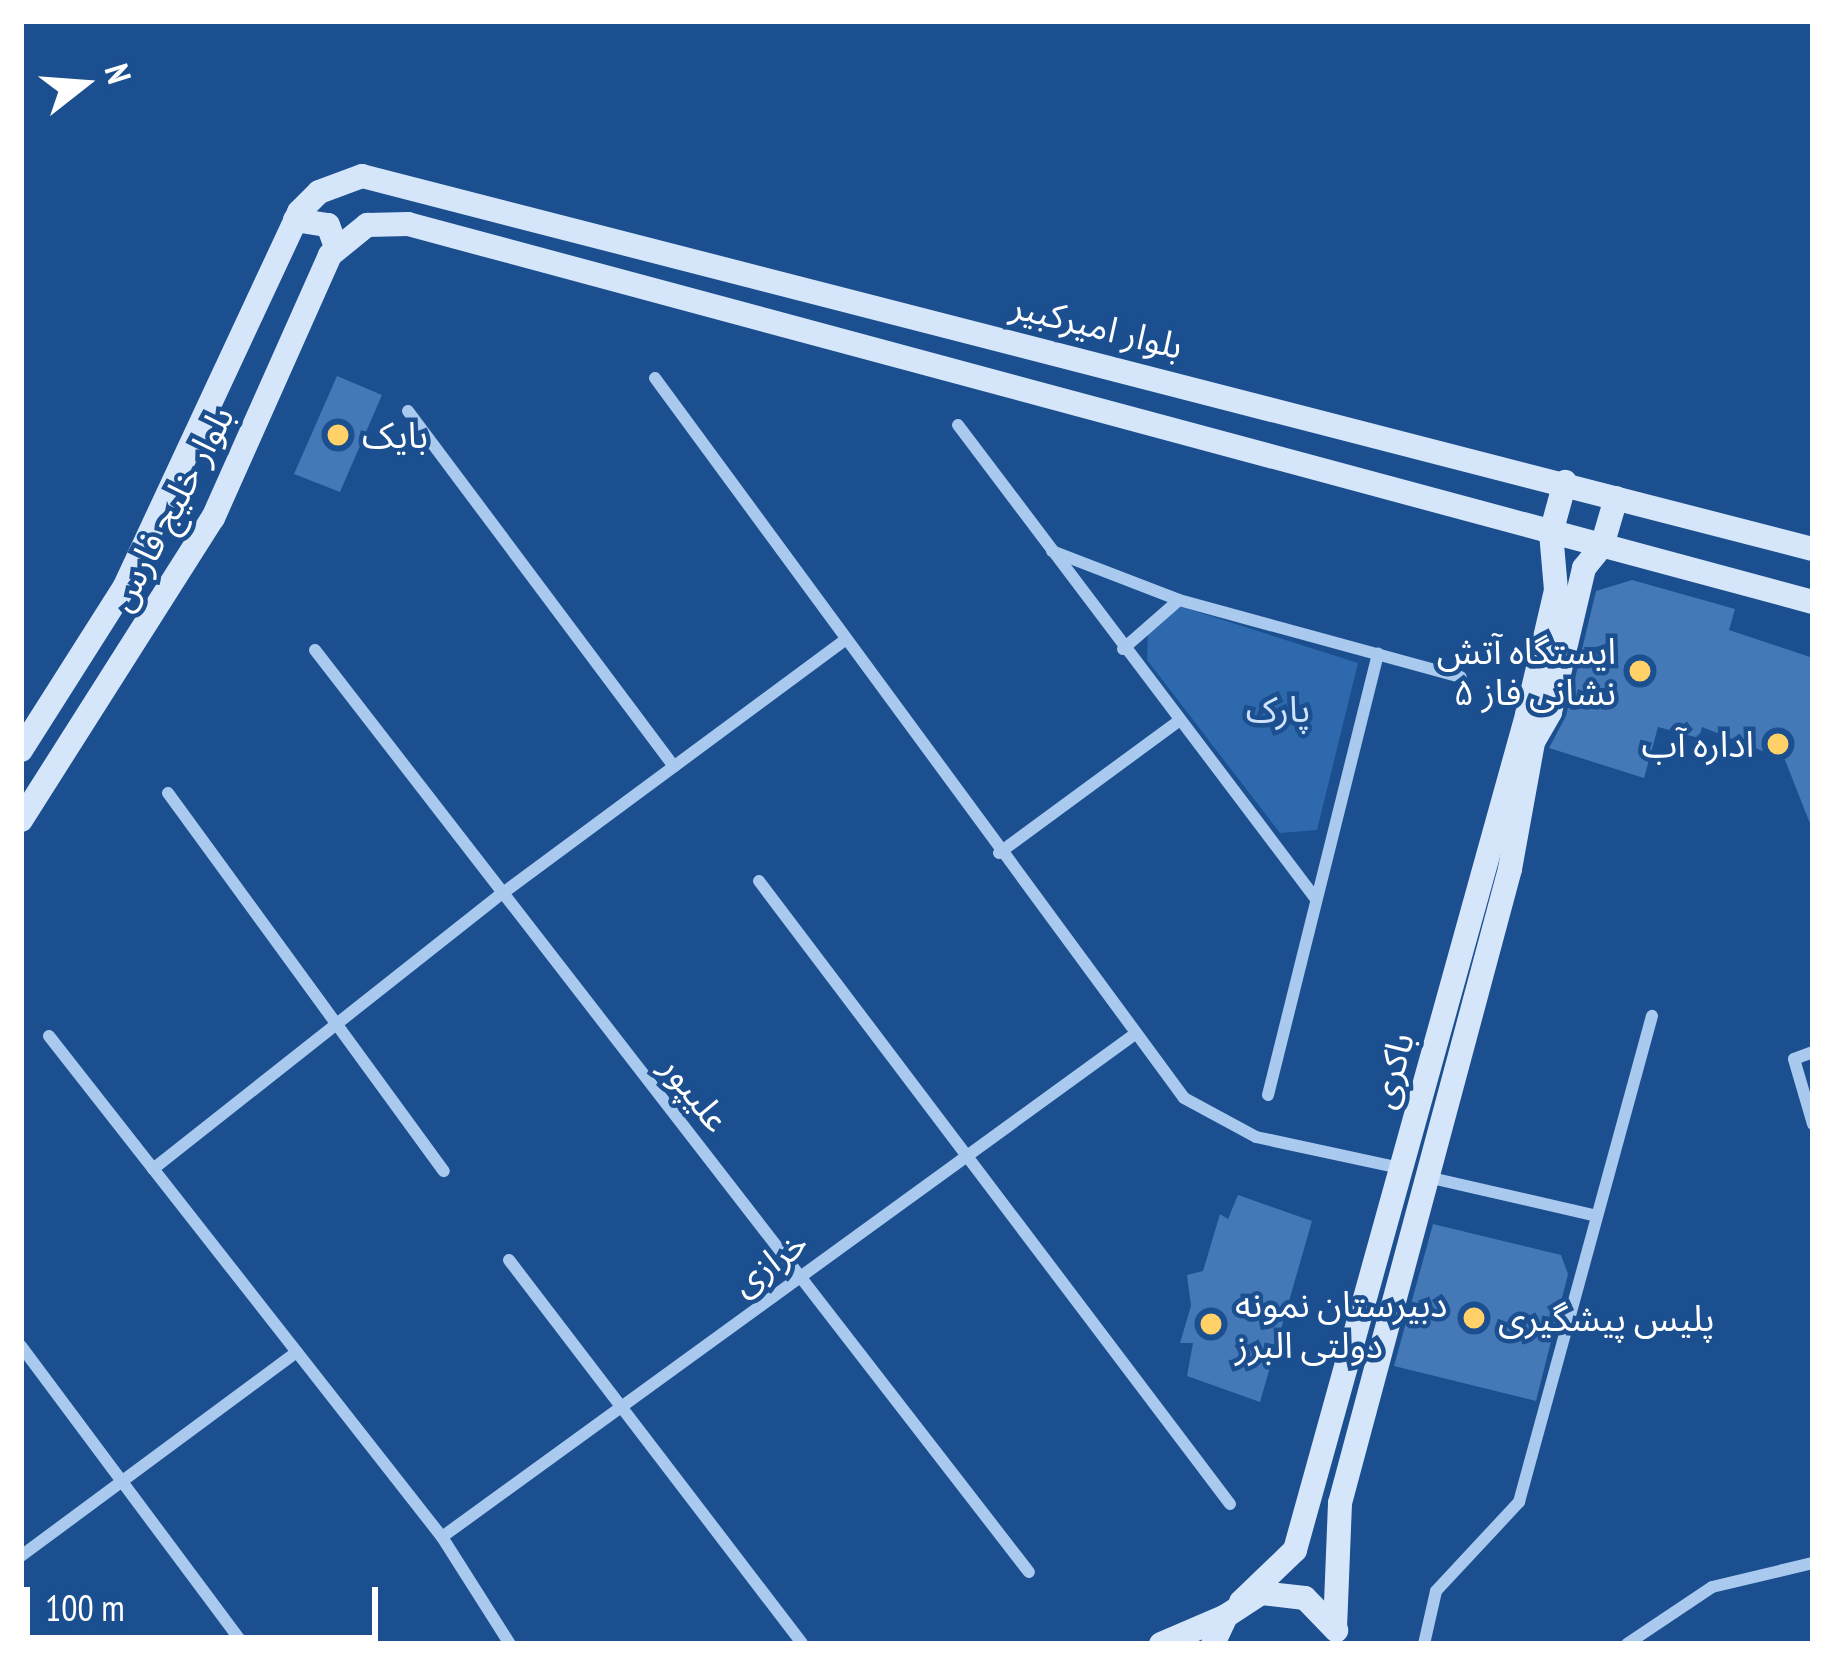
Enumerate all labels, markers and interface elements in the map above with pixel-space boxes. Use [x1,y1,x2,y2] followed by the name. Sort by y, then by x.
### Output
[24,24,144,144] north arrow
[96,59,142,88] text: N
[1007,283,1187,367] street label: بلوار امیرکبیر
[98,398,242,618] street label: بلوار خلیج فارس
[362,413,428,457] place label: بایک
[325,422,351,448] marker: بایک
[1437,628,1616,713] place label: ایستگاه آتش نشانی فاز ۵
[1627,658,1653,684] marker: ایستگاه آتش نشانی فاز ۵
[1246,687,1310,731] park label: پارک
[1642,722,1754,766] place label: اداره آب
[1765,731,1791,757] marker: اداره آب
[1360,1027,1422,1113] street label: باکری
[653,1046,739,1140] street label: علیپور
[722,1220,816,1304] street label: خرازی
[1235,1281,1448,1366] place label: دبیرستان نمونه دولتی البرز
[1498,1296,1714,1340] place label: پلیس پیشگیری
[1461,1305,1487,1331] marker: پلیس پیشگیری
[1198,1311,1224,1337] marker: دبیرستان نمونه دولتی البرز
[30,1563,384,1637] scale bar
[45,1584,125,1631] text: 100 m

